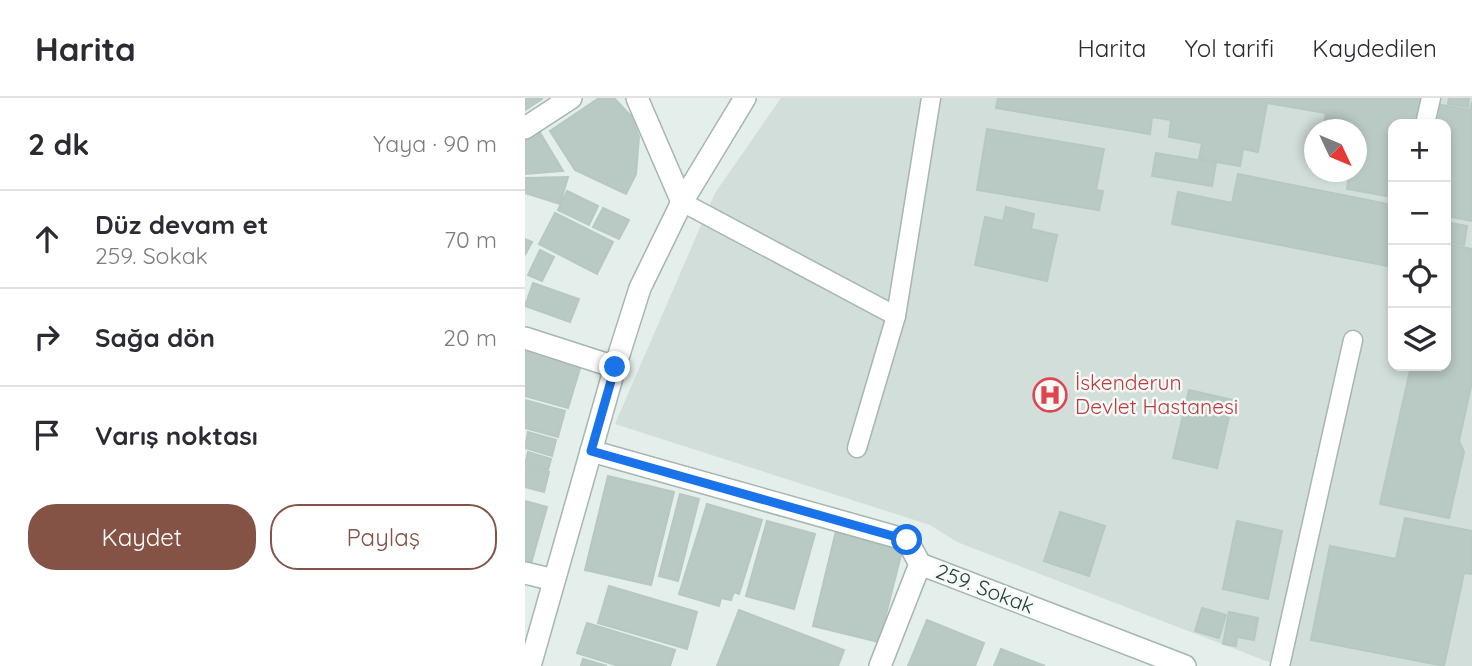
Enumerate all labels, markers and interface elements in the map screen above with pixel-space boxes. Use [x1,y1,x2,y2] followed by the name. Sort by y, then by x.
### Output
[35,28,136,69] text: Harita
[1078,33,1146,63] text: Harita
[1184,33,1274,63] text: Yol tarifi
[1312,33,1437,63] text: Kaydedilen
[1304,119,1367,182] north arrow
[1388,119,1451,371] map controls
[1388,119,1451,182] button: +
[28,125,89,163] text: 2 dk
[373,129,497,158] text: Yaya · 90 m
[1388,182,1451,245] button: −
[95,208,268,241] text: Düz devam et
[28,220,66,258] icon: ahead
[444,225,497,254] text: 70 m
[95,241,208,270] text: 259. Sokak
[1388,245,1451,308] button: locate
[1388,308,1451,371] button: layers
[28,318,66,356] icon: right
[95,321,215,354] text: Sağa dön
[443,323,497,352] text: 20 m
[599,351,630,382] route end
[1075,369,1238,419] place label: İskenderun Devlet Hastanesi
[1031,376,1069,414] hospital icon: İskenderun Devlet Hastanesi
[28,416,66,454] icon: arrive
[95,419,258,452] text: Varış noktası
[28,504,256,570] button: Kaydet
[270,504,497,570] button: Paylaş
[891,524,922,555] route start
[933,557,1038,619] street label: 259. Sokak

